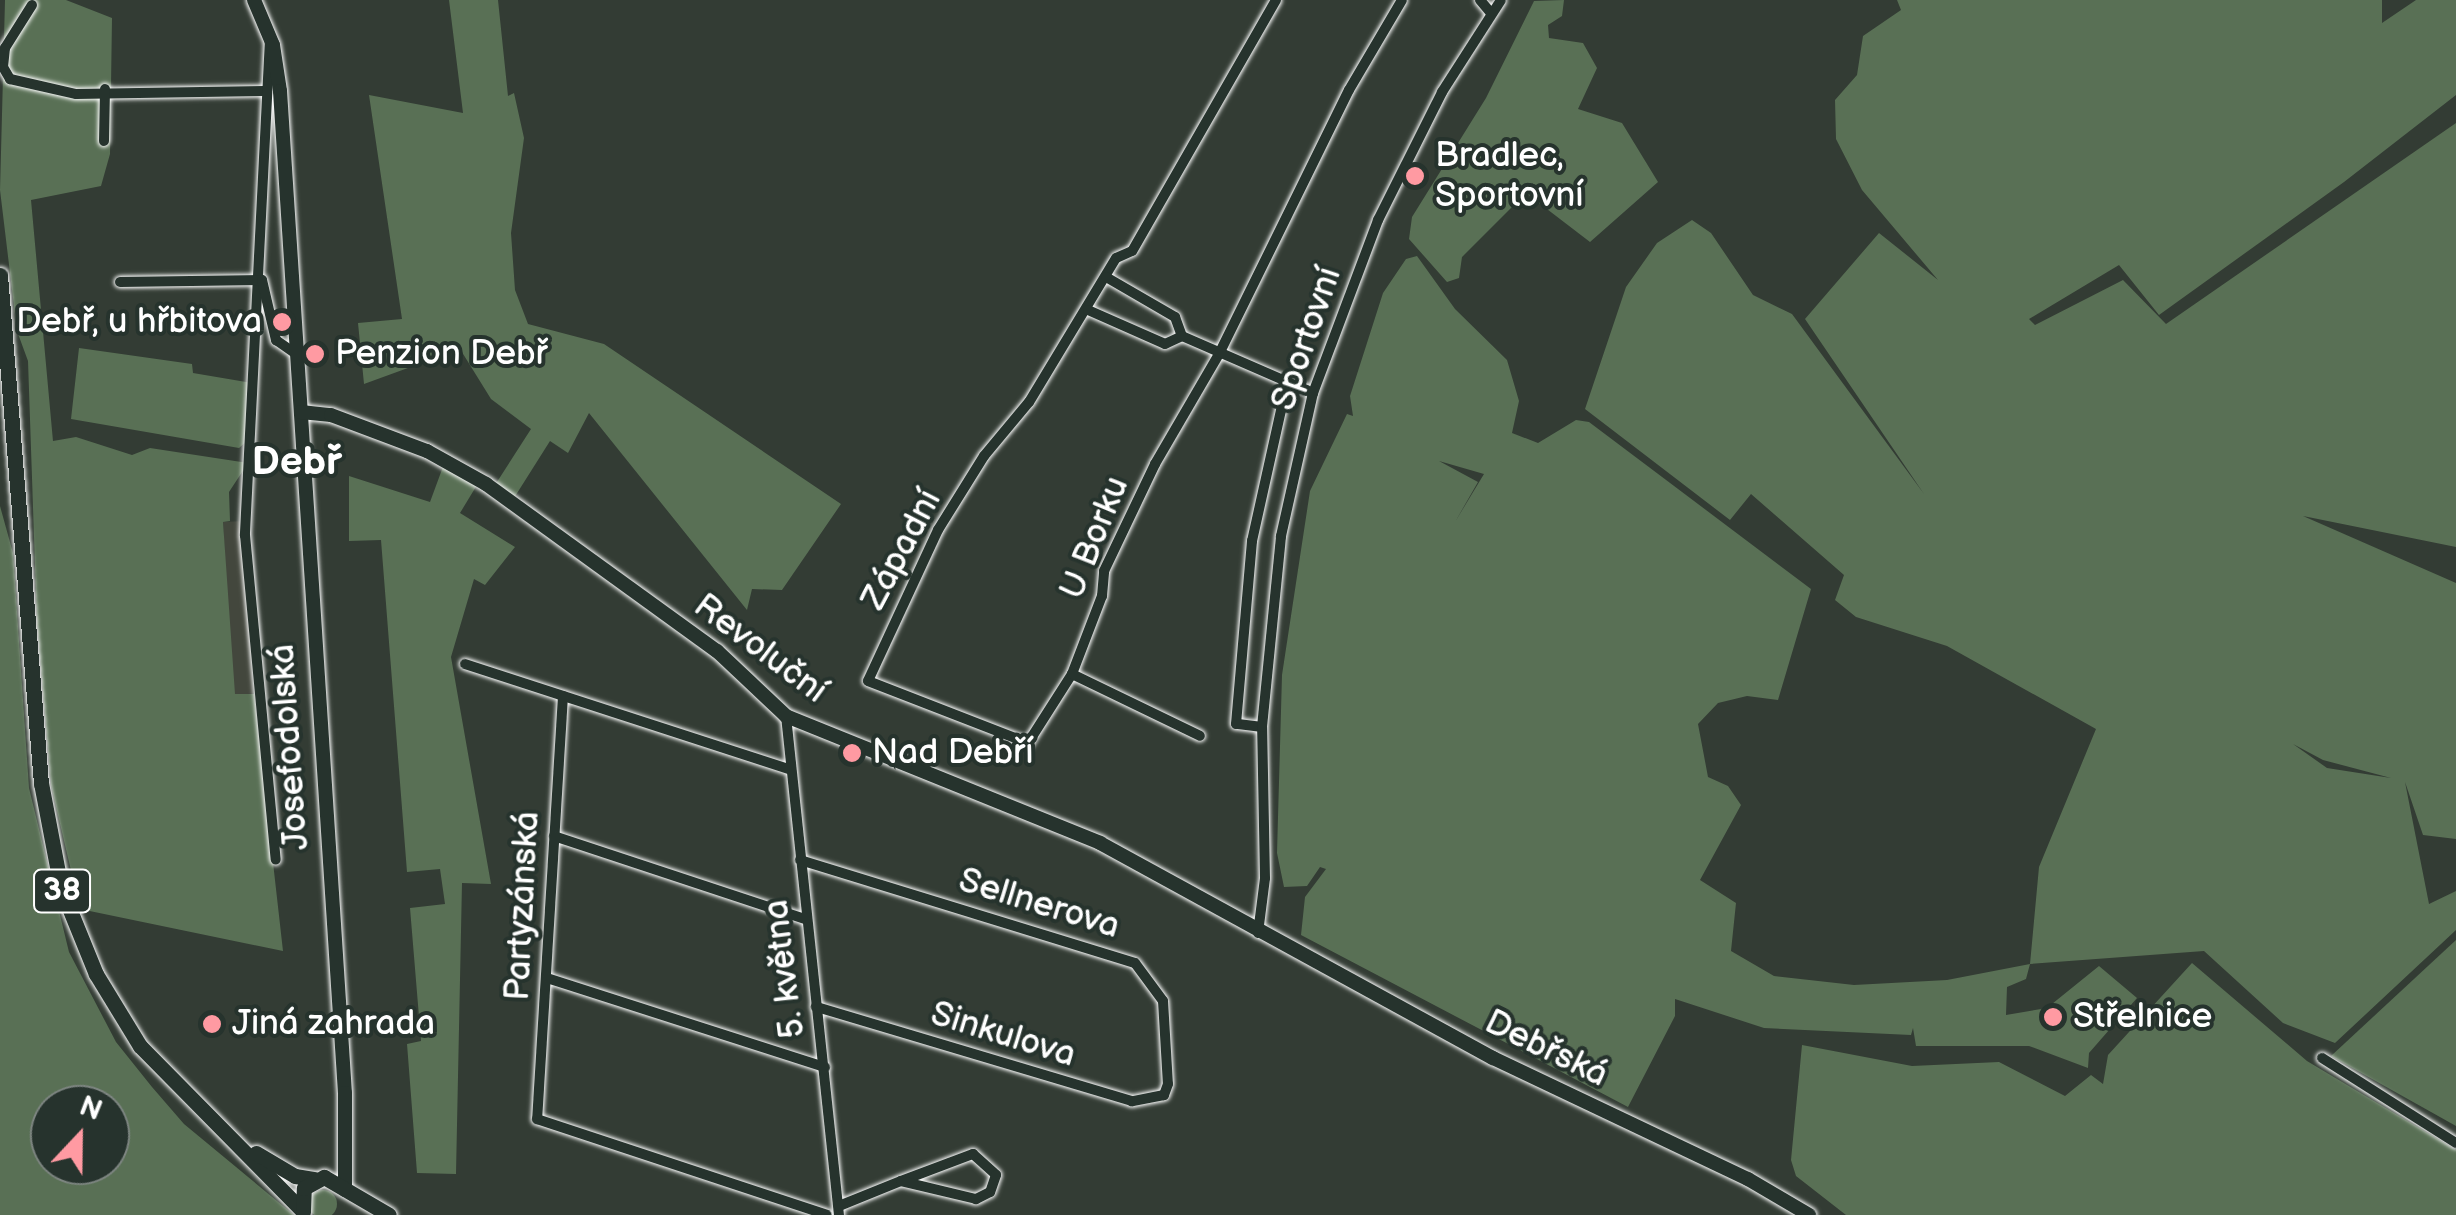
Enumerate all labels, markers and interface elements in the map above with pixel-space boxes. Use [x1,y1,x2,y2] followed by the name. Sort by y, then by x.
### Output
[1435,135,1584,217] place label: Bradlec, Sportovní
[1404,165,1426,187] marker: Bradlec, Sportovní
[1263,262,1351,416] street label: Sportovní
[16,301,262,343] place label: Debř, u hřbitova
[271,311,293,333] marker: Debř, u hřbitova
[335,333,548,375] place label: Penzion Debř
[304,343,326,365] marker: Penzion Debř
[252,438,342,486] district label: Debř
[1052,471,1138,605] street label: U Borku
[853,483,951,617] street label: Západní
[685,585,835,713] street label: Revoluční
[262,643,318,851] street label: Josefodolská
[872,732,1034,774] place label: Nad Debří
[841,742,863,764] marker: Nad Debří
[497,810,549,1002] street label: Partyzánská
[954,860,1124,948] street label: Sellnerova
[32,864,92,918] road number: 38
[756,897,814,1041] street label: 5. května
[926,993,1080,1077] street label: Sinkulova
[2073,996,2212,1038] place label: Střelnice
[1478,1001,1614,1097] street label: Debřská
[232,1003,435,1045] place label: Jiná zahrada
[2042,1006,2064,1028] marker: Střelnice
[201,1013,223,1035] marker: Jiná zahrada
[30,1085,130,1185] north arrow
[75,1089,107,1128] text: N

